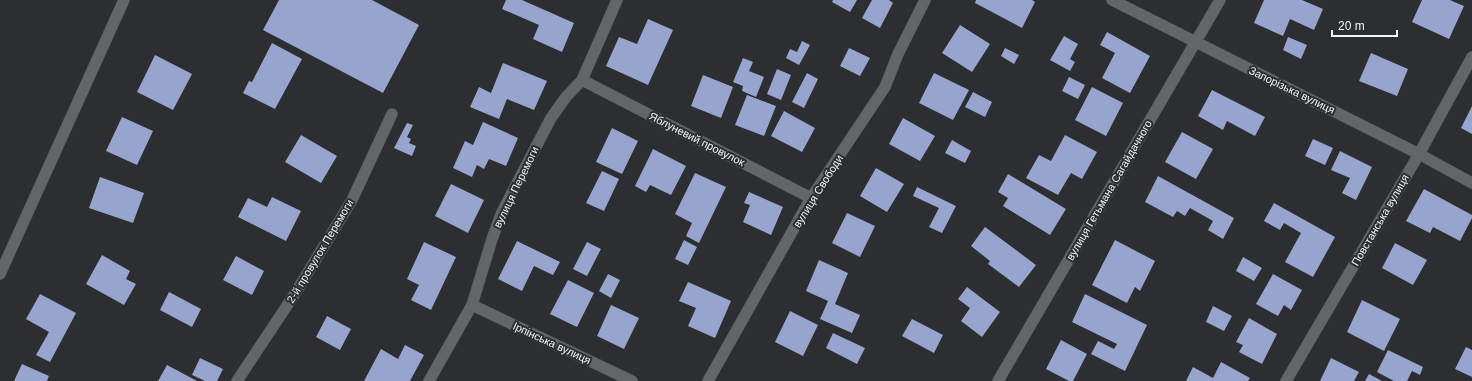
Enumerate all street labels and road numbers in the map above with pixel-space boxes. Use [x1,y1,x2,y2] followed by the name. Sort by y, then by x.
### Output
[1247,64,1337,116] street label: Запорізька вулиця
[647,110,747,168] street label: Яблуневий провулок
[1064,118,1154,262] street label: вулиця Гетьмана Сагайдачного
[491,144,541,230] street label: вулиця Перемоги
[791,153,845,229] street label: вулиця Свободи
[1349,172,1411,268] street label: Повстанська вулиця
[284,197,356,305] street label: 2-й провулок Перемоги
[511,320,593,366] street label: Ірпінська вулиця

